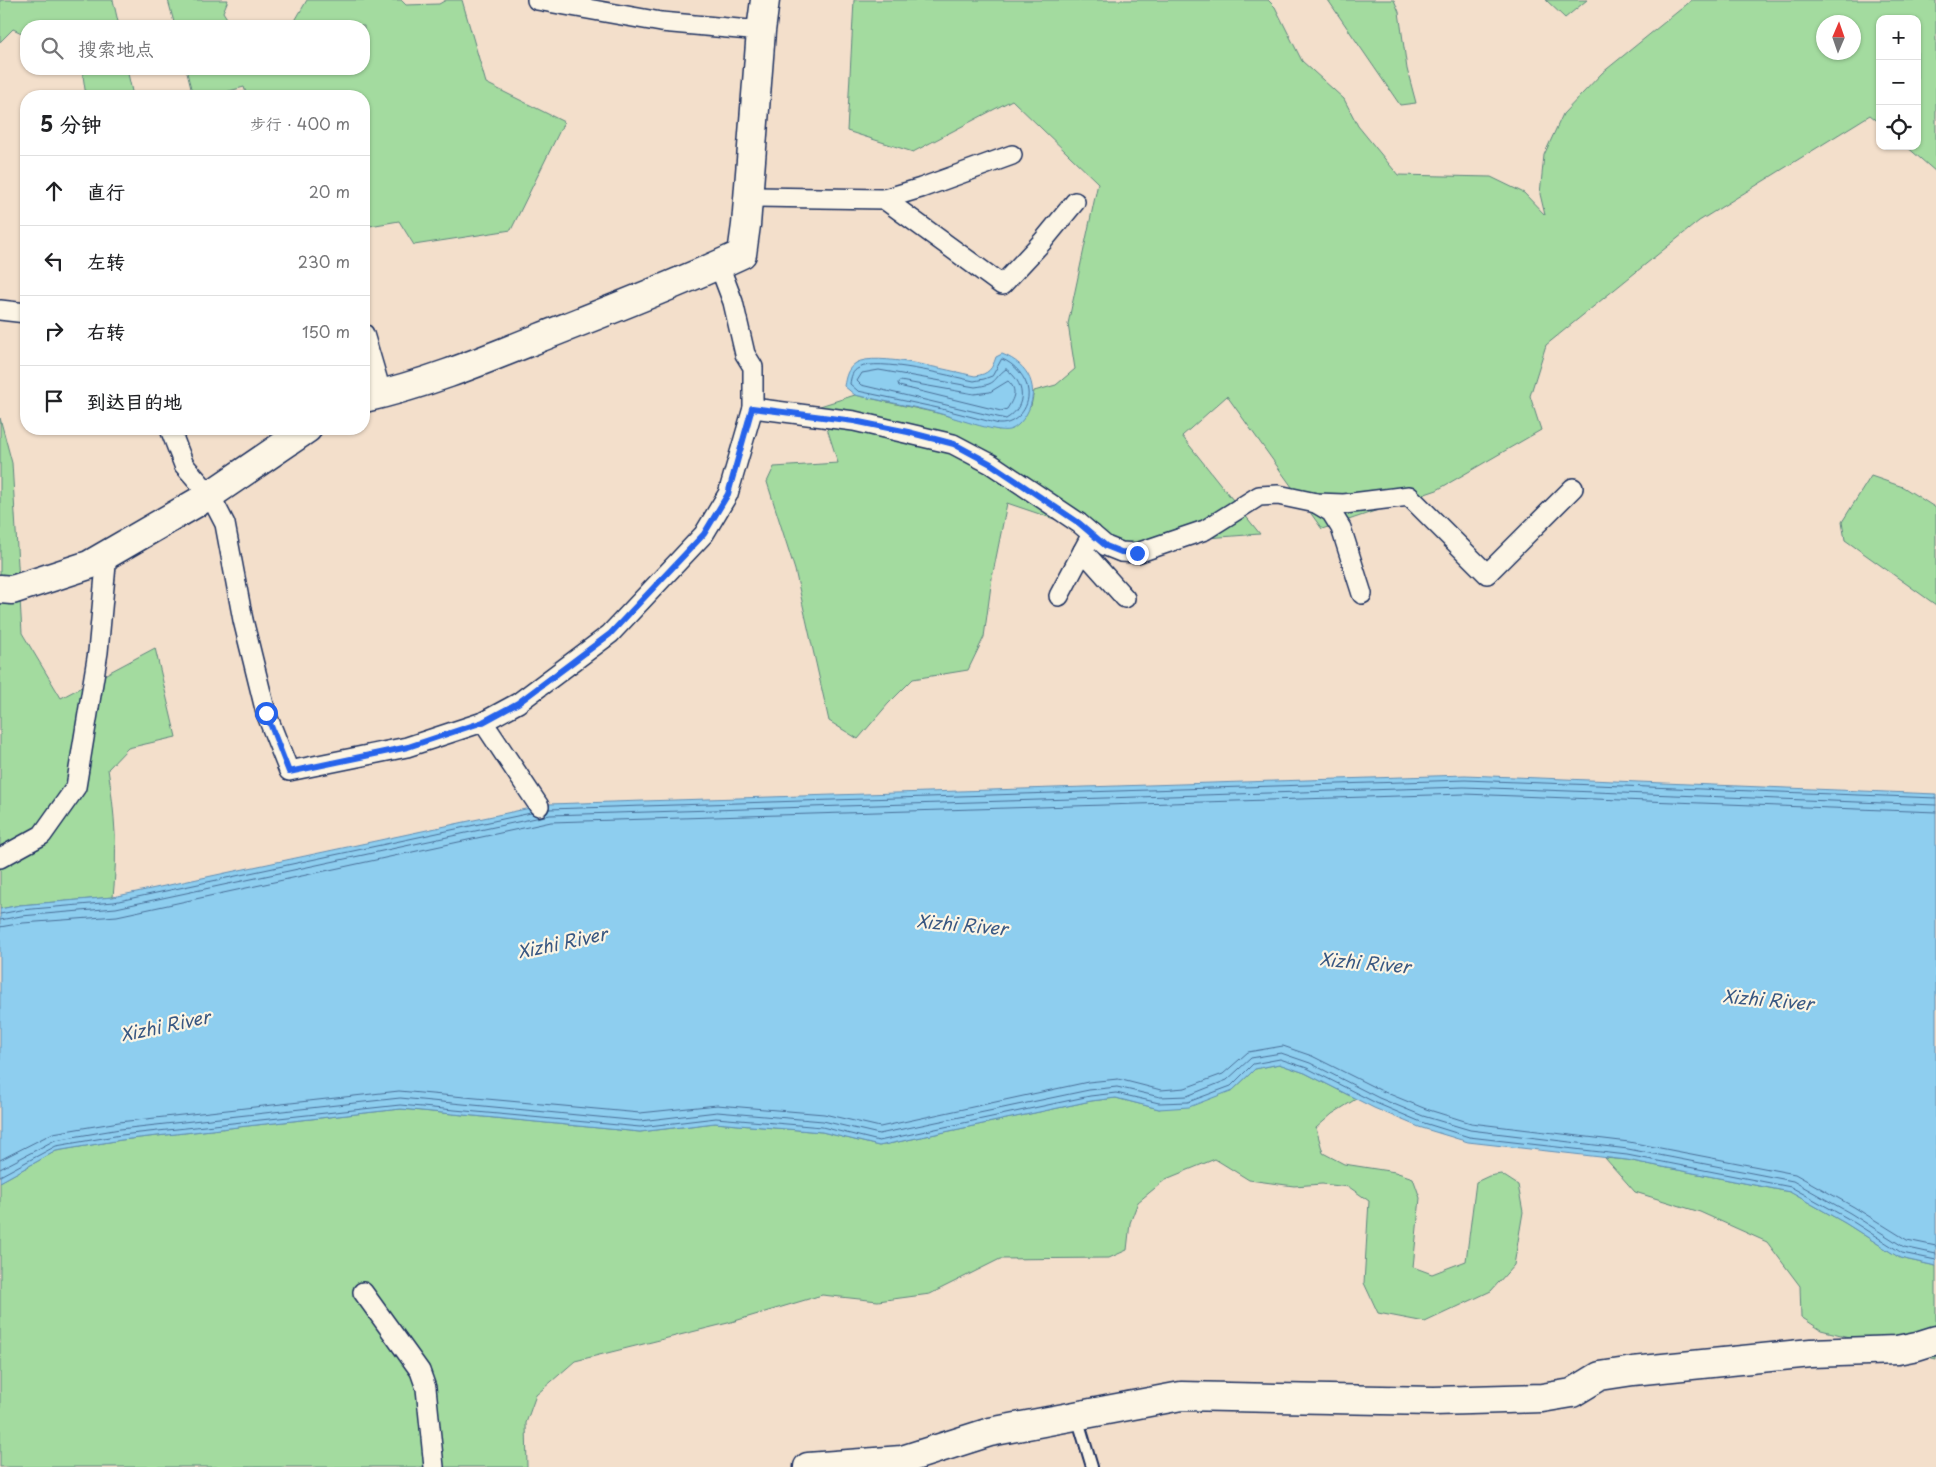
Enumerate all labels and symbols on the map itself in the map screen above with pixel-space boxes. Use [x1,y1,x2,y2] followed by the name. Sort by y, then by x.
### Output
[1816,15,1861,60] north arrow
[1126,542,1149,565] route end
[255,702,278,725] route start
[916,907,1011,942] water label: Xizhi River
[515,919,612,965] water label: Xizhi River
[1319,945,1414,980] water label: Xizhi River
[1722,982,1817,1017] water label: Xizhi River
[118,1002,215,1048] water label: Xizhi River

